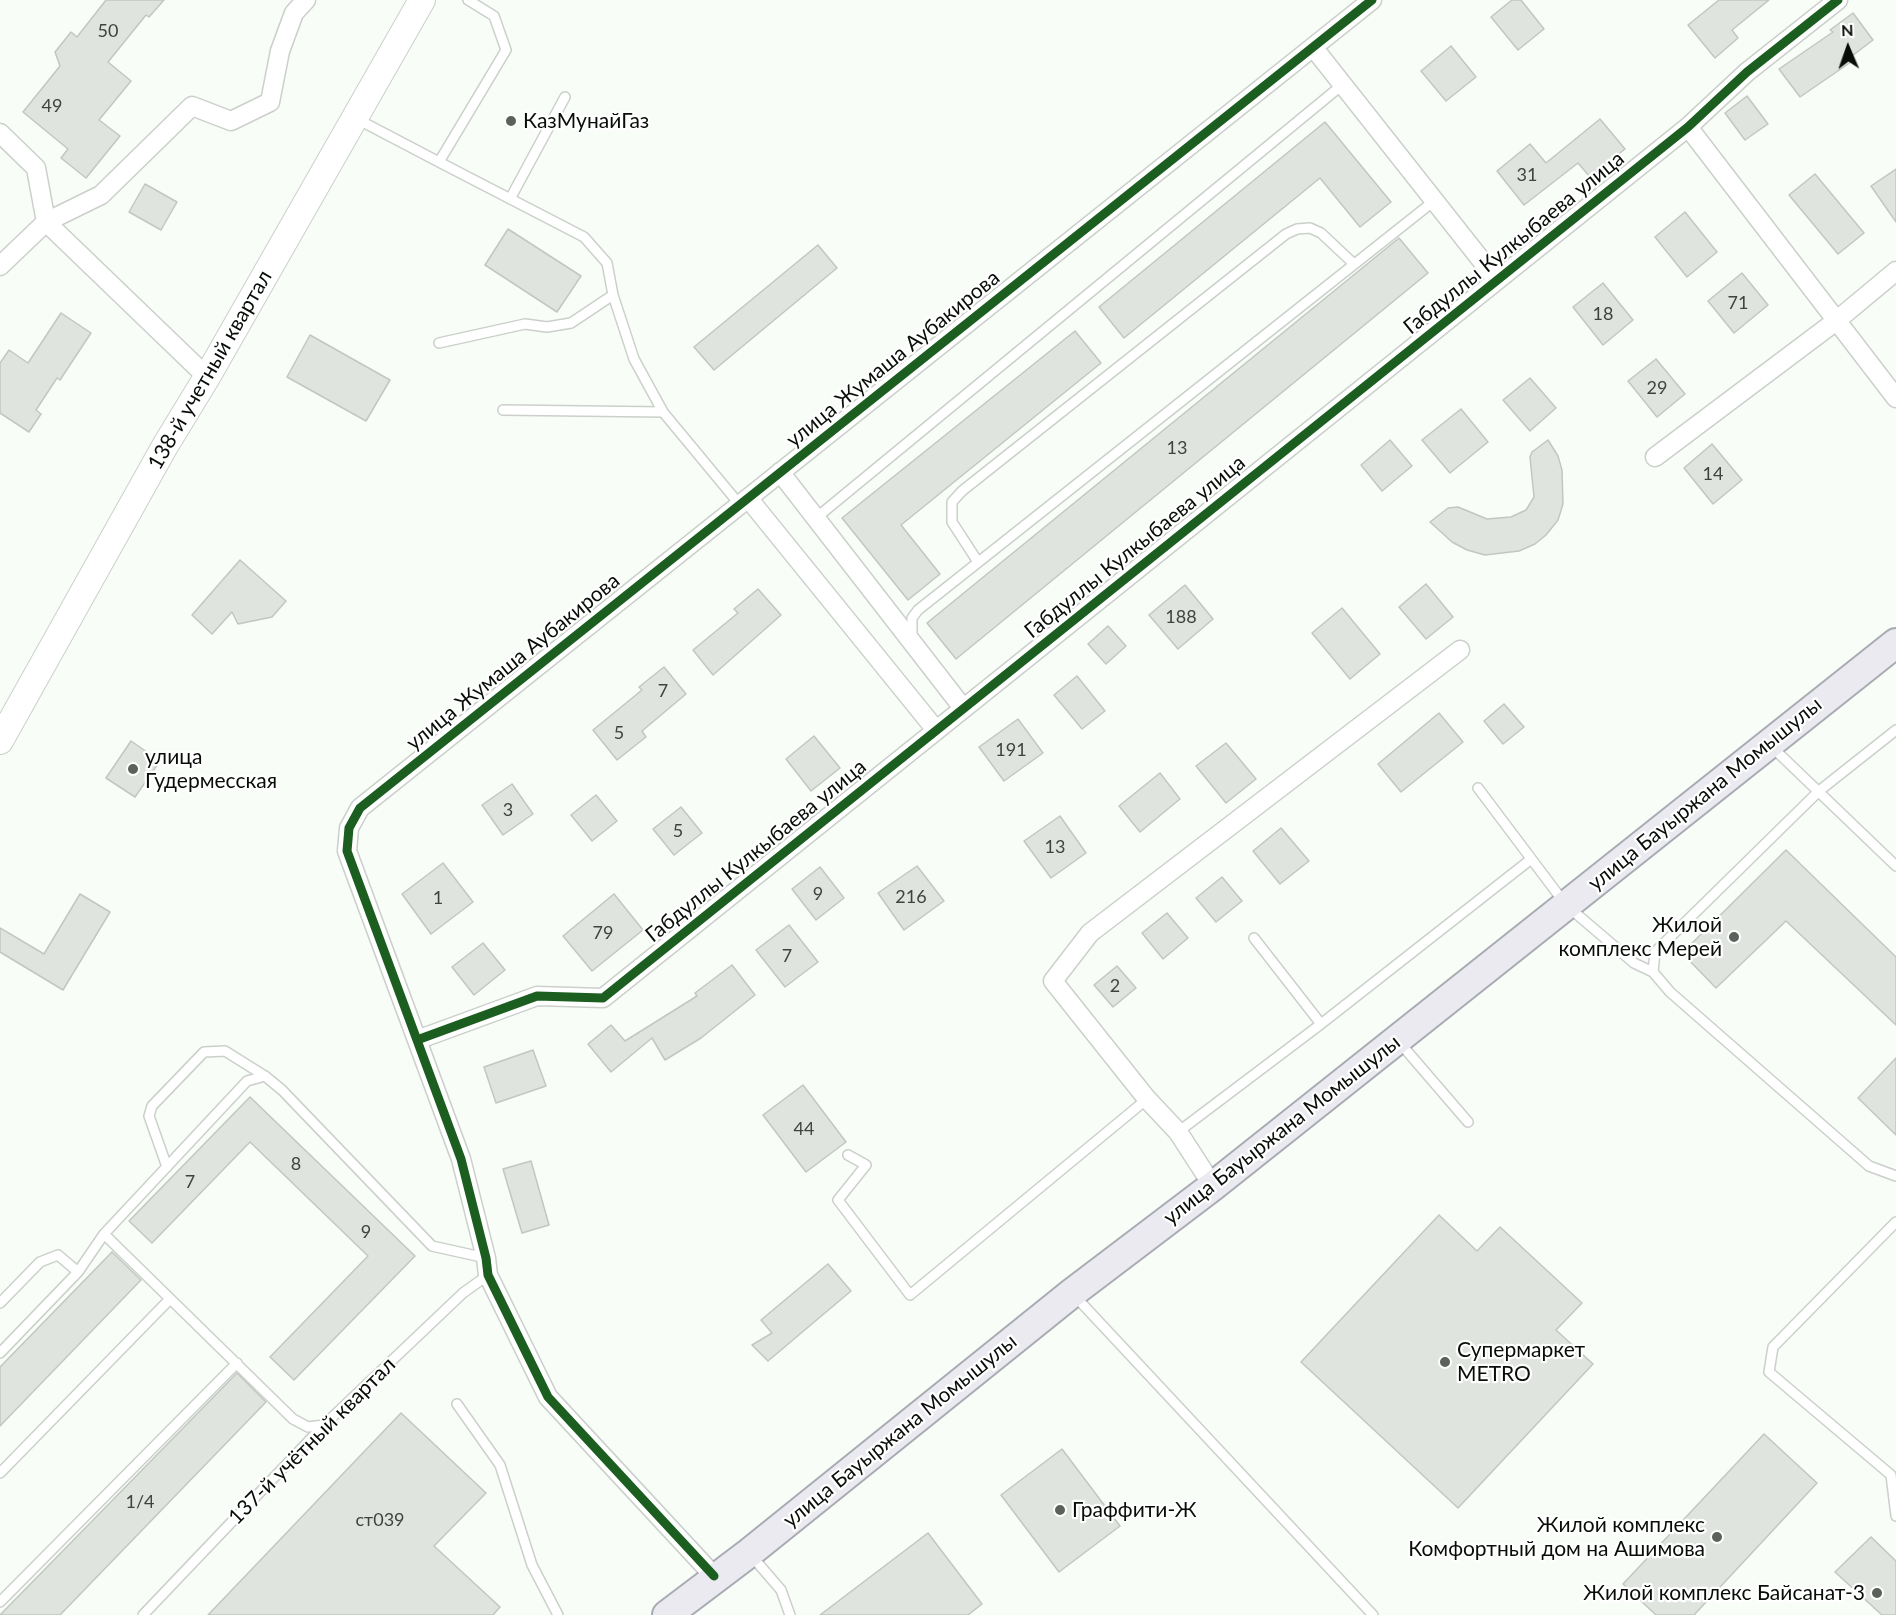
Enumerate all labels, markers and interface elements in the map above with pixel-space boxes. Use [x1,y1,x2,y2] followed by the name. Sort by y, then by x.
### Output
[1818,18,1878,78] north arrow
[98,20,118,42] house number: 50
[1841,20,1854,39] text: N
[42,95,62,117] house number: 49
[523,108,649,134] place label: КазМунайГаз
[504,114,518,128] marker: КазМунайГаз
[1399,146,1629,340] street label: Габдуллы Кулкыбаева улица
[1517,164,1537,186] house number: 31
[781,265,1005,453] street label: улица Жумаша Аубакирова
[143,266,277,474] street label: 138-й учетный квартал
[1728,292,1748,314] house number: 71
[1593,303,1613,325] house number: 18
[1647,377,1667,399] house number: 29
[1167,437,1187,459] house number: 13
[1020,450,1250,644] street label: Габдуллы Кулкыбаева улица
[1703,463,1723,485] house number: 14
[401,568,625,756] street label: улица Жумаша Аубакирова
[1165,606,1197,628] house number: 188
[658,680,668,702] house number: 7
[1583,692,1827,896] street label: улица Бауыржана Момышулы
[614,722,624,744] house number: 5
[995,739,1027,761] house number: 191
[145,744,277,794] place label: улица Гудермесская
[641,754,871,948] street label: Габдуллы Кулкыбаева улица
[126,762,140,776] marker: улица Гудермесская
[503,799,513,821] house number: 3
[673,820,683,842] house number: 5
[1045,836,1065,858] house number: 13
[813,883,823,905] house number: 9
[895,886,927,908] house number: 216
[433,887,443,909] house number: 1
[1559,912,1722,962] place label: Жилой комплекс Мерей
[593,922,613,944] house number: 79
[1727,930,1741,944] marker: Жилой комплекс Мерей
[782,945,792,967] house number: 7
[1110,975,1120,997] house number: 2
[1159,1030,1405,1230] street label: улица Бауыржана Момышулы
[794,1118,814,1140] house number: 44
[291,1153,301,1175] house number: 8
[185,1171,195,1193] house number: 7
[361,1221,371,1243] house number: 9
[778,1329,1022,1533] street label: улица Бауыржана Момышулы
[1457,1337,1585,1387] place label: Супермаркет METRO
[223,1352,401,1530] street label: 137-й учётный квартал
[1438,1355,1452,1369] marker: Супермаркет METRO
[125,1491,155,1513] house number: 1/4
[1072,1497,1197,1523] place label: Граффити-Ж
[1053,1503,1067,1517] marker: Граффити-Ж
[355,1509,405,1531] house number: ст039
[1408,1512,1705,1562] place label: Жилой комплекс Комфортный дом на Ашимова
[1710,1530,1724,1544] marker: Жилой комплекс Комфортный дом на Ашимова
[1583,1580,1865,1606] place label: Жилой комплекс Байсанат-3
[1870,1586,1884,1600] marker: Жилой комплекс Байсанат-3

